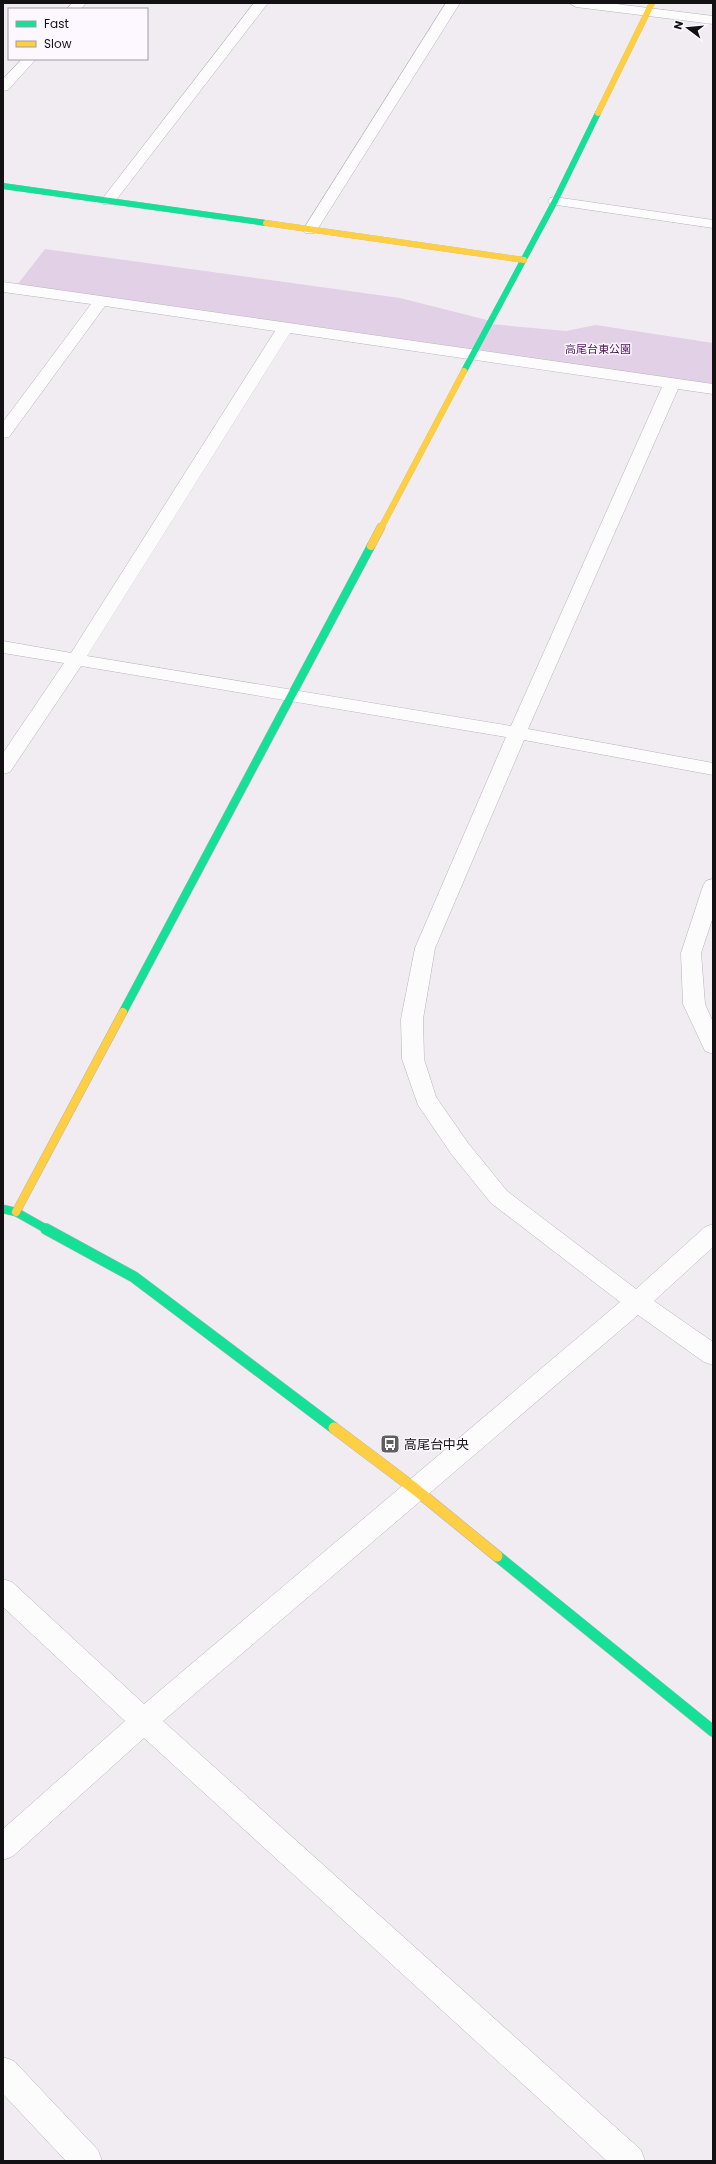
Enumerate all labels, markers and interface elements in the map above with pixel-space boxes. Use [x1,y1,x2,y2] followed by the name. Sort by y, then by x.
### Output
[8,8,148,60] legend
[668,8,708,48] north arrow
[44,15,69,32] text: Fast
[670,19,687,31] text: N
[44,35,72,52] text: Slow
[565,341,631,357] park label: 高尾台東公園
[379,1433,401,1455] bus stop icon: 高尾台中央
[404,1435,469,1454] place label: 高尾台中央

